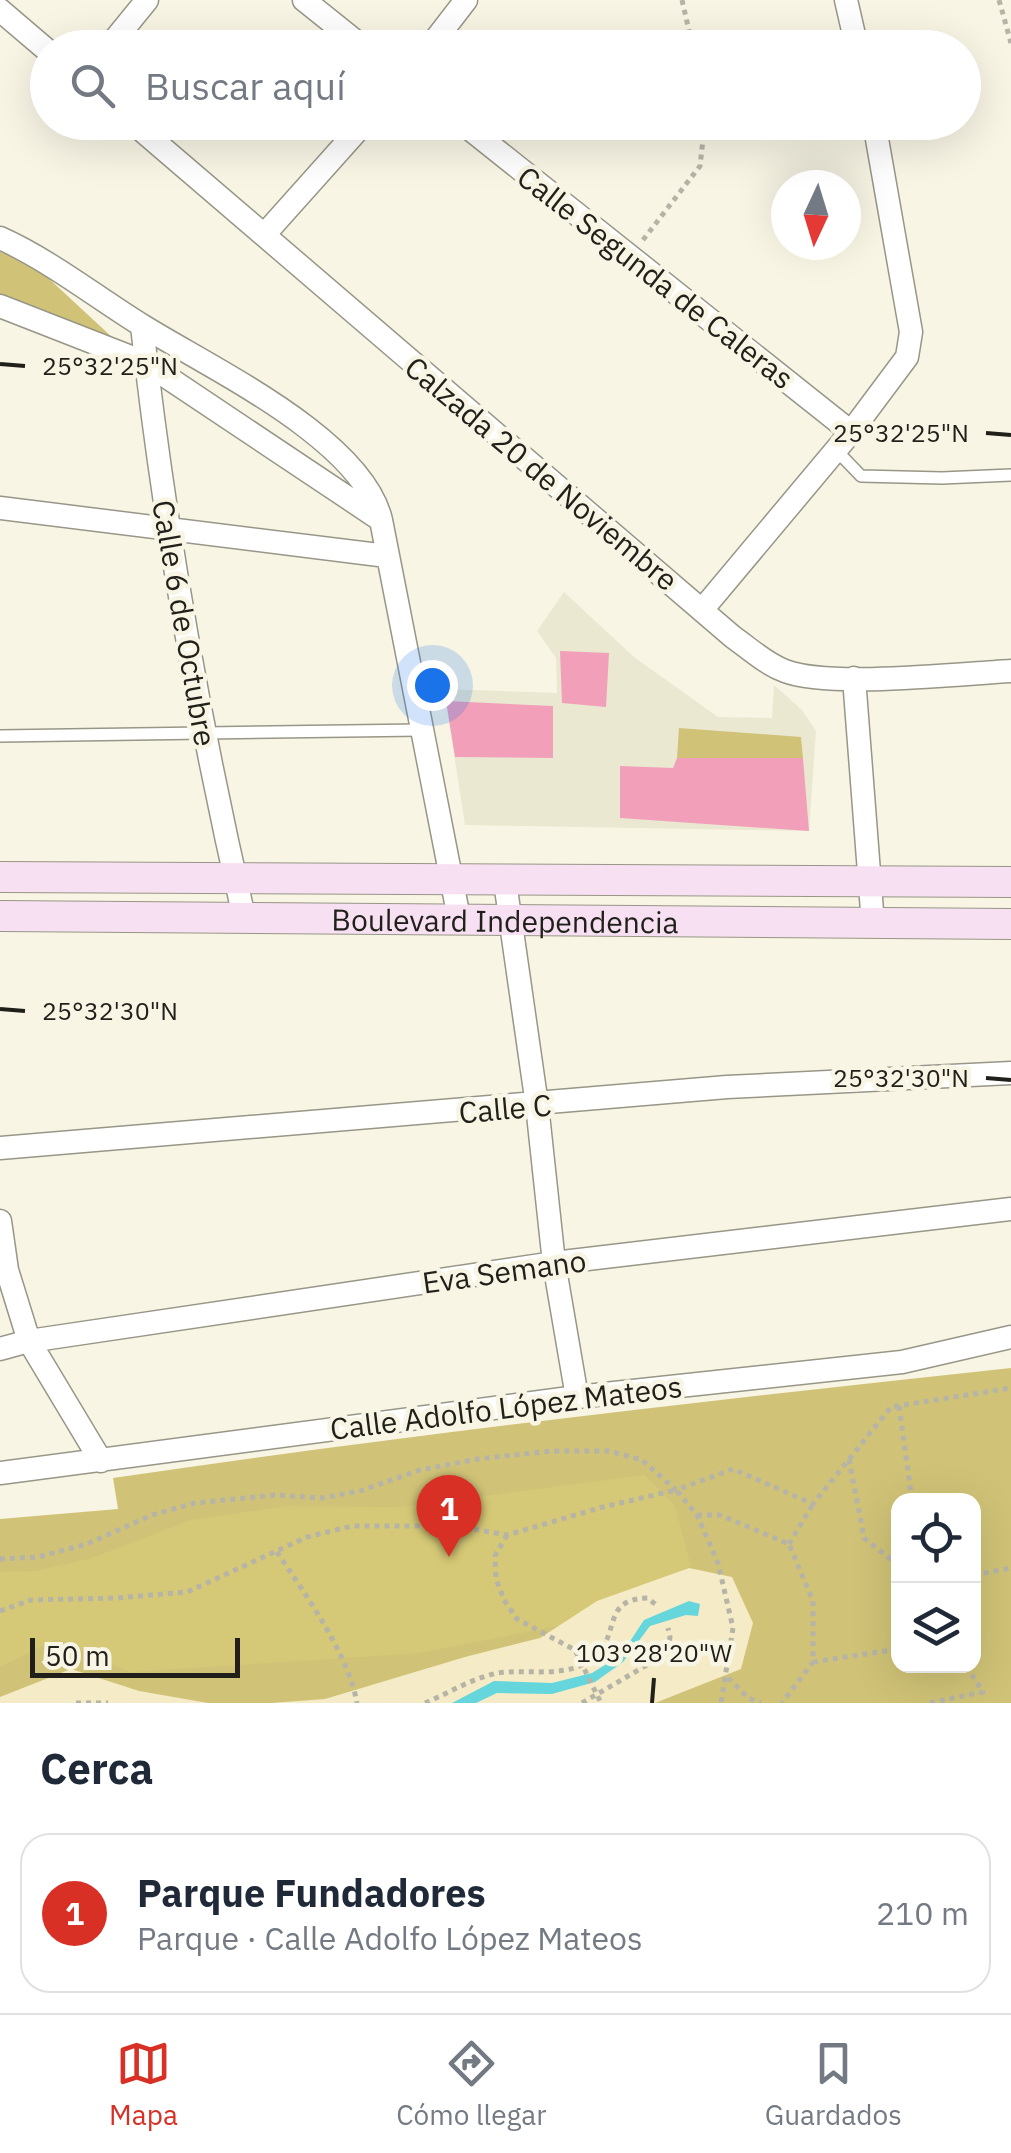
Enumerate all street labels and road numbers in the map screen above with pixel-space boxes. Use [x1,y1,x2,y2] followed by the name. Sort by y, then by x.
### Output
[510,157,802,397] street label: Calle Segunda de Caleras
[397,347,687,599] street label: Calzada 20 de Noviembre
[144,497,226,749] street label: Calle 6 de Octubre
[331,899,679,941] street label: Boulevard Independencia
[457,1085,553,1131] street label: Calle C
[420,1240,588,1302] street label: Eva Semano
[328,1366,684,1448] street label: Calle Adolfo López Mateos

